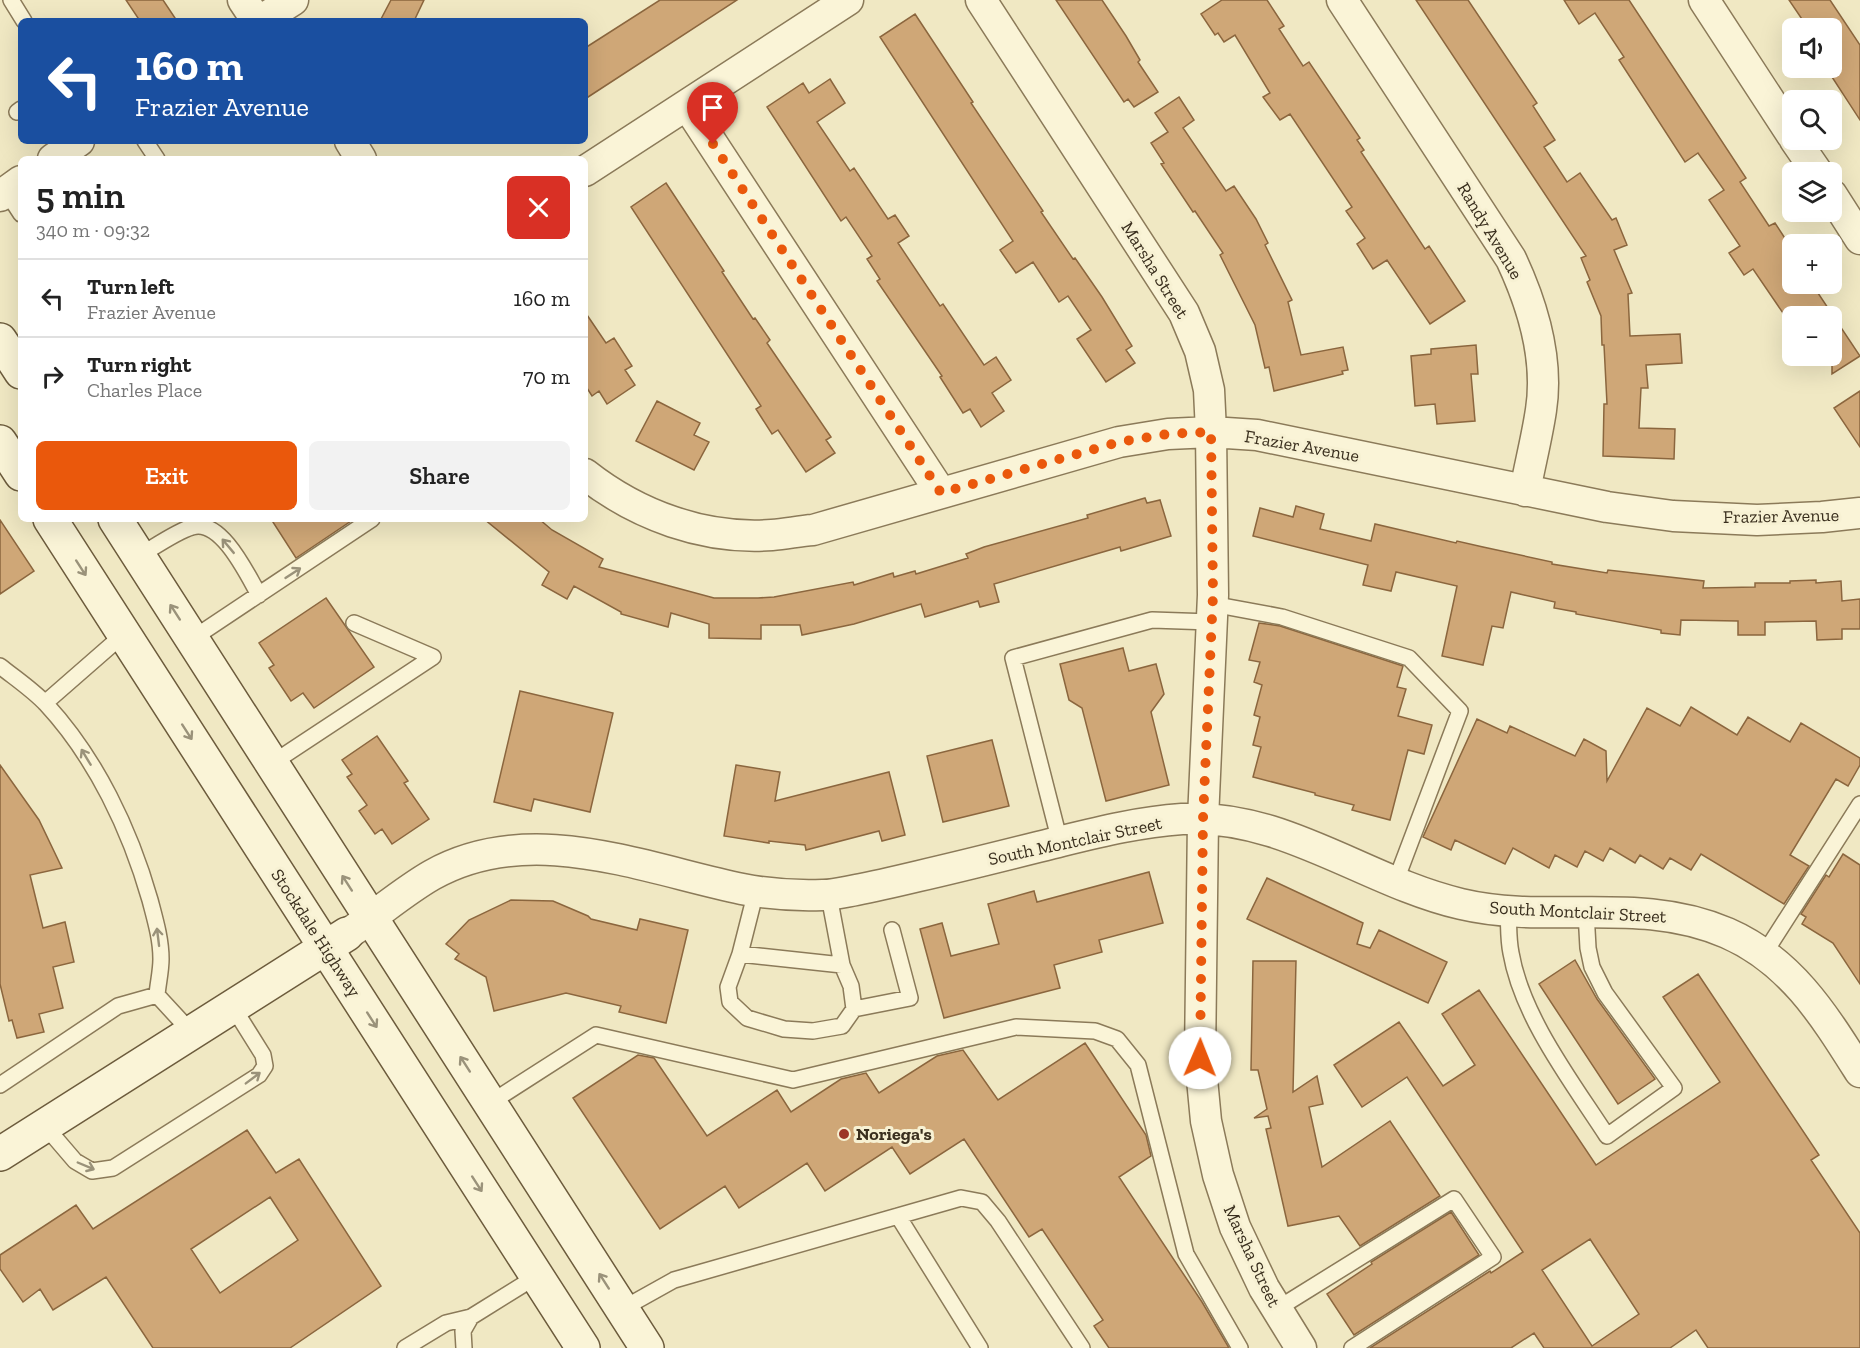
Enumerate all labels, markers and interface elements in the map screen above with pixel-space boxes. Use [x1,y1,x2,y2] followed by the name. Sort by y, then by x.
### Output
[1782,18,1842,366] map controls
[1782,18,1842,78] button: sound
[135,40,243,91] text: 160 m
[36,42,114,120] icon: left
[687,82,738,144] pin
[1782,90,1842,150] button: search
[135,91,309,123] text: Frazier Avenue
[696,91,729,124] icon: arrive
[1782,162,1842,222] button: layers
[36,174,125,217] text: 5 min
[507,176,570,239] button: close
[1452,179,1528,283] street label: Randy Avenue
[1116,217,1194,323] street label: Marsha Street
[36,218,150,242] text: 340 m · 09:32
[1782,234,1842,294] button: +
[87,273,174,300] text: Turn left
[36,282,69,315] icon: left
[513,285,570,312] text: 160 m
[87,300,216,324] text: Frazier Avenue
[1782,306,1842,366] button: −
[87,351,191,378] text: Turn right
[36,360,69,393] icon: right
[523,363,570,390] text: 70 m
[87,378,202,402] text: Charles Place
[1243,425,1361,467] street label: Frazier Avenue
[36,441,297,510] button: Exit
[309,441,570,510] button: Share
[1723,504,1839,528] street label: Frazier Avenue
[221,538,234,554] one-way arrow
[76,559,88,576] one-way arrow
[285,566,302,579] one-way arrow
[168,604,180,621] one-way arrow
[181,723,193,740] one-way arrow
[79,749,91,766] one-way arrow
[986,812,1164,870] street label: South Montclair Street
[266,865,366,1002] street label: Stockdale Highway
[341,875,353,892] one-way arrow
[1489,896,1667,928] street label: South Montclair Street
[152,928,163,947] one-way arrow
[366,1011,378,1028] one-way arrow
[1168,1026,1232,1090] position arrow
[458,1056,470,1073] one-way arrow
[245,1072,261,1084] one-way arrow
[856,1123,932,1145] place label: Noriega's
[837,1127,851,1141] marker: Noriega's
[77,1161,95,1172] one-way arrow
[472,1175,484,1192] one-way arrow
[1219,1201,1285,1311] street label: Marsha Street
[598,1273,610,1290] one-way arrow

